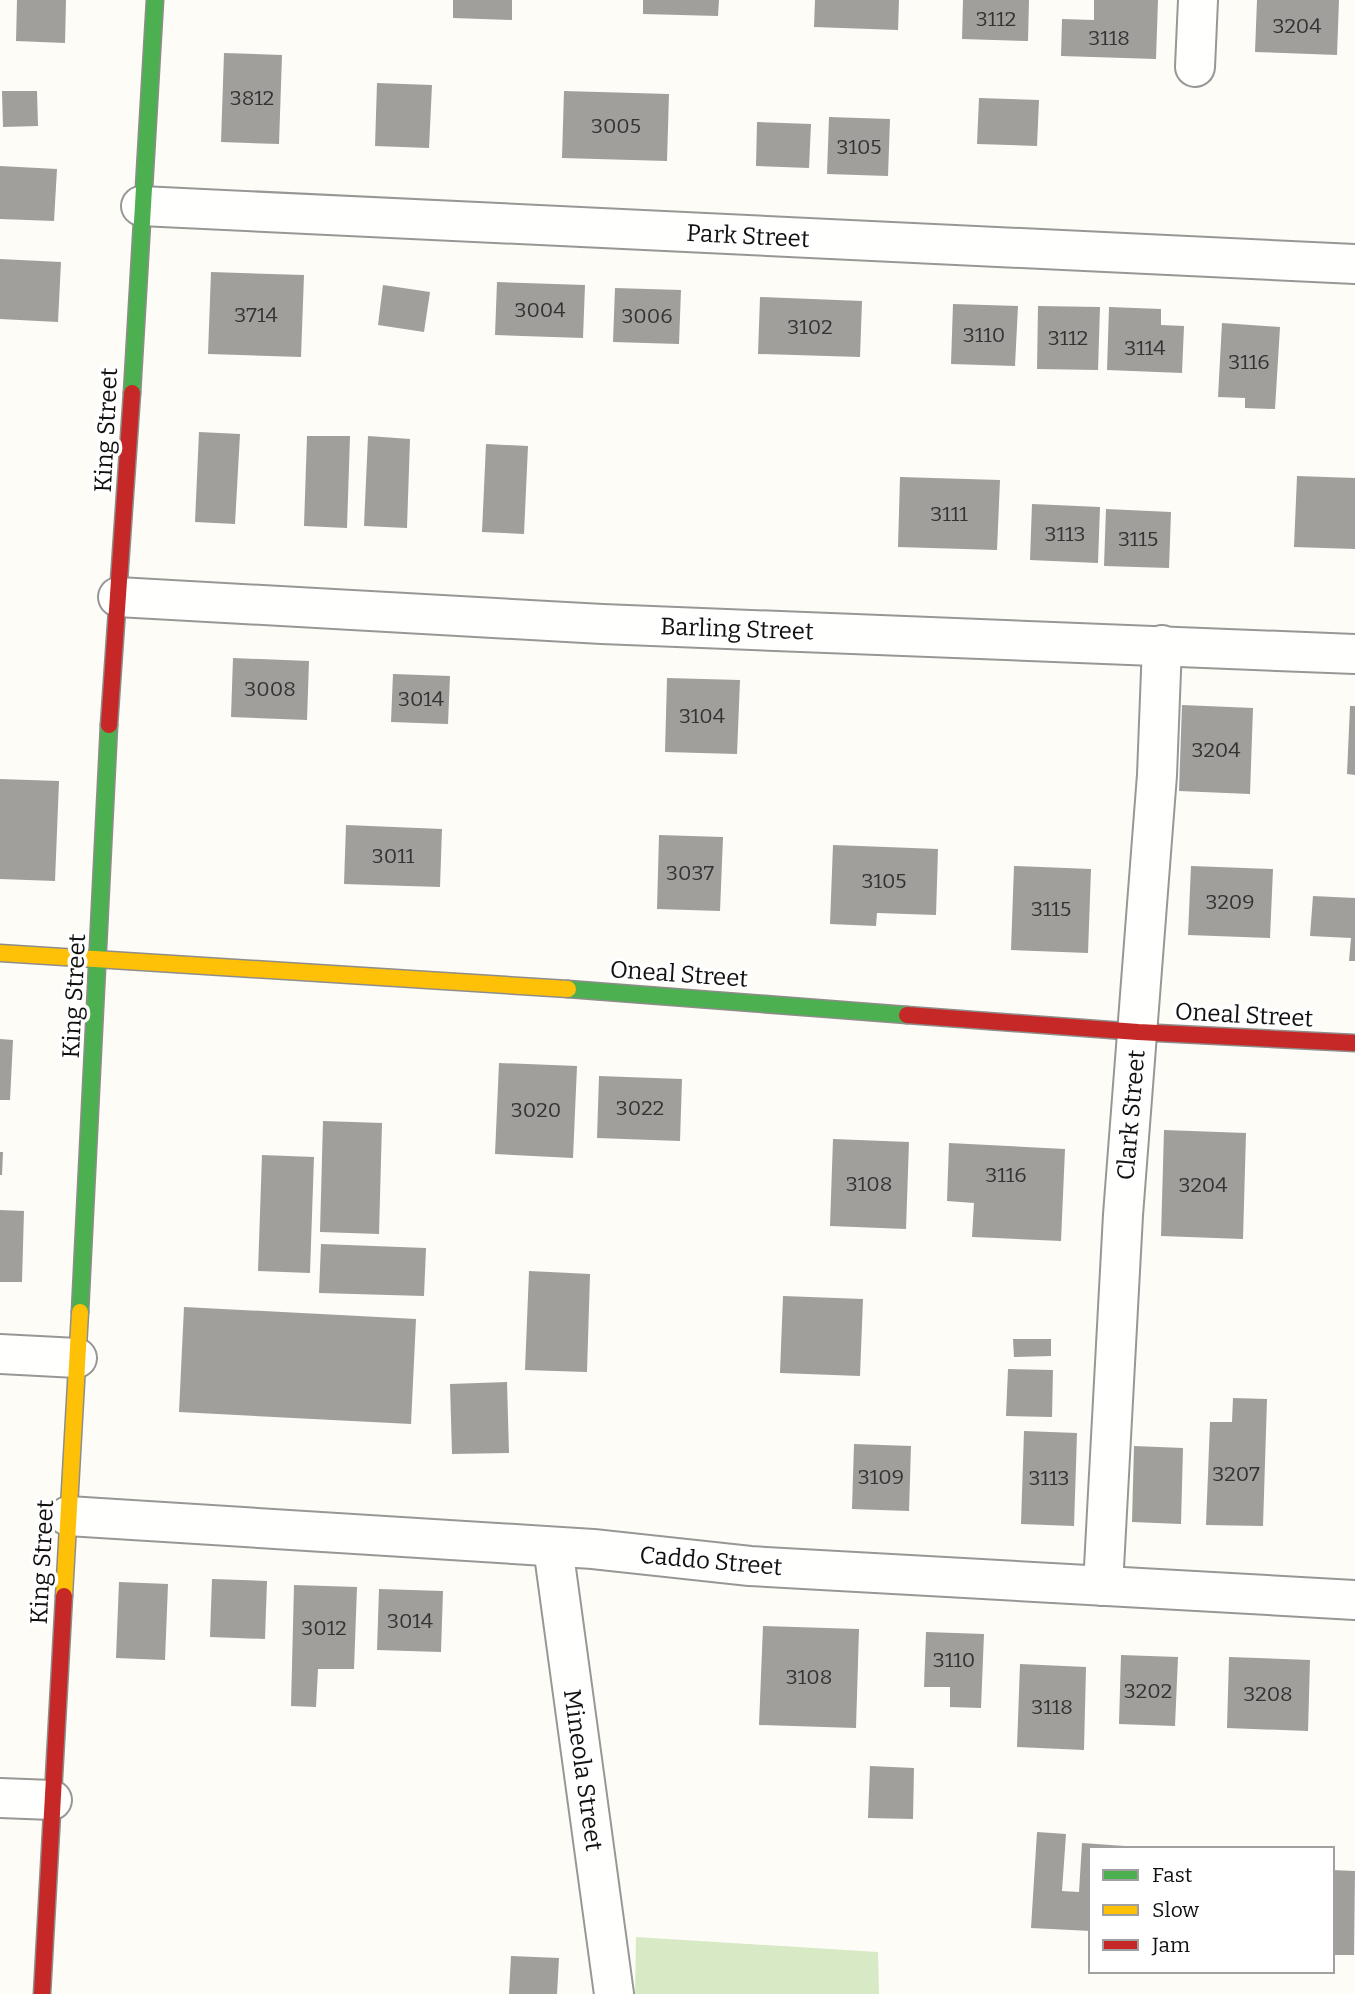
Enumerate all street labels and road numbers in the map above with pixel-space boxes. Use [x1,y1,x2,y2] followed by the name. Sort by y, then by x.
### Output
[686,219,811,253] street label: Park Street
[89,367,123,493] street label: King Street
[660,612,814,646] street label: Barling Street
[57,933,91,1059] street label: King Street
[609,955,749,993] street label: Oneal Street
[1174,997,1314,1033] street label: Oneal Street
[1111,1048,1151,1181] street label: Clark Street
[25,1499,59,1625] street label: King Street
[639,1541,784,1581] street label: Caddo Street
[558,1687,608,1853] street label: Mineola Street

